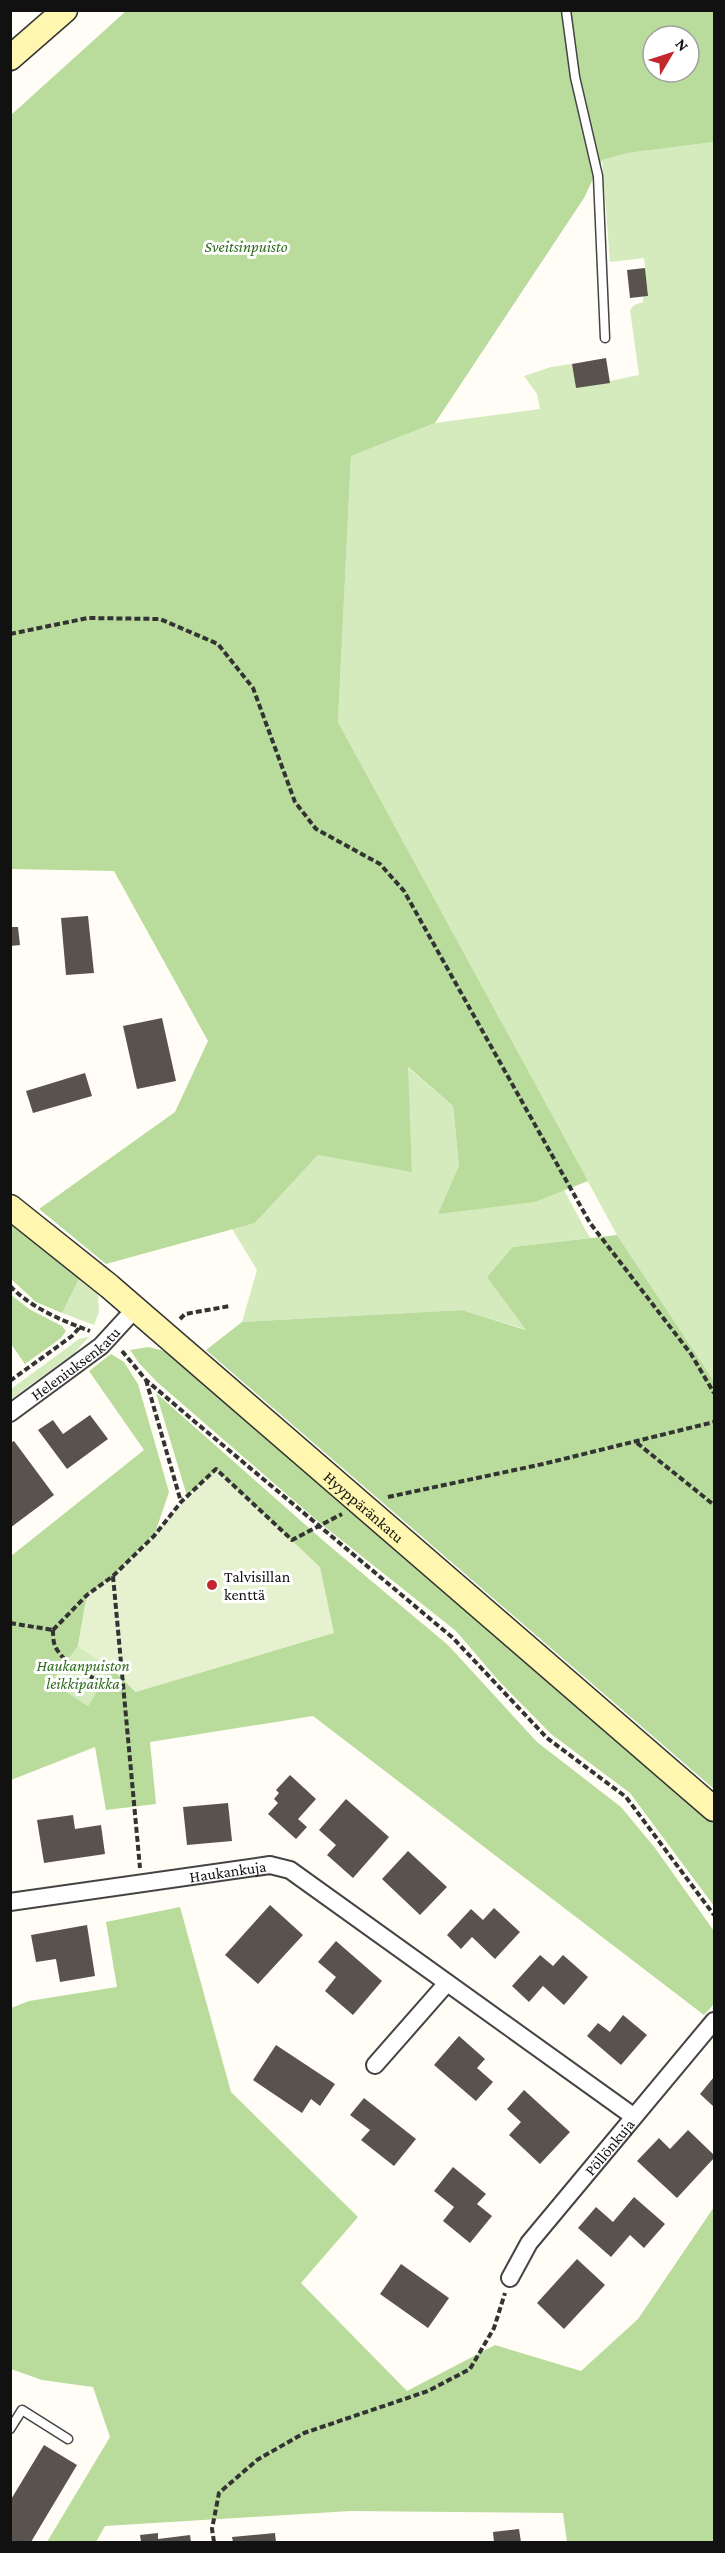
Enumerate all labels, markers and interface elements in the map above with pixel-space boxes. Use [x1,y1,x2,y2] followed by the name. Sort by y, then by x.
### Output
[641,24,701,84] north arrow
[672,35,692,55] text: N
[205,238,288,256] park label: Sveitsinpuisto
[28,1323,124,1404] street label: Heleniuksenkatu
[321,1468,408,1546] street label: Hyyppäränkatu
[224,1568,291,1603] place label: Talvisillan kenttä
[205,1578,219,1592] marker: Talvisillan kenttä
[36,1657,130,1693] park label: Haukanpuiston leikkipaikka
[188,1858,268,1885] street label: Haukankuja
[581,2115,638,2179] street label: Pöllönkuja

